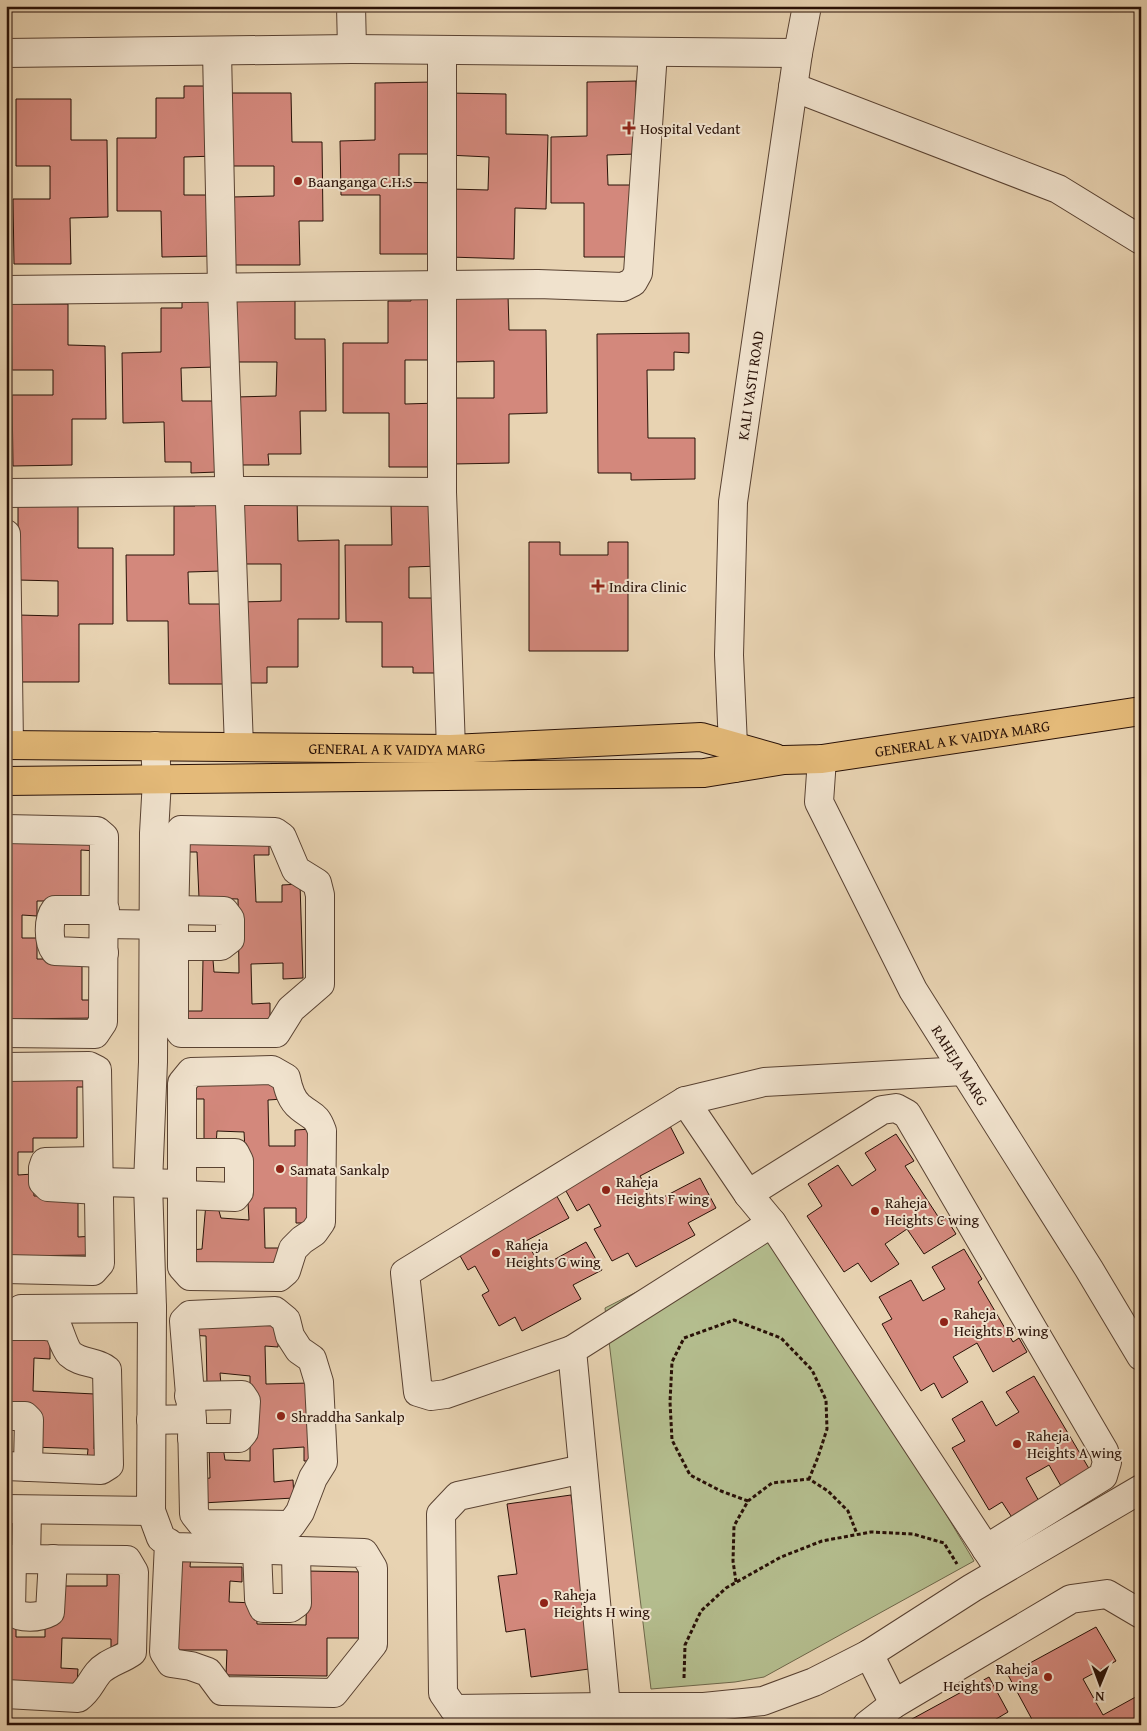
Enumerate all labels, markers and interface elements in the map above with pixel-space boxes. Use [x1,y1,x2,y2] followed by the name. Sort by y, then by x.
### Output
[640,118,741,139] place label: Hospital Vedant
[622,121,636,135] marker: Hospital Vedant
[308,171,413,192] place label: Baanganga C.H.S
[292,175,304,187] marker: Baanganga C.H.S
[732,329,768,441] street label: KALI VASTI ROAD
[609,576,687,597] place label: Indira Clinic
[591,579,605,593] marker: Indira Clinic
[873,714,1051,761] street label: GENERAL A K VAIDYA MARG
[308,737,486,760] street label: GENERAL A K VAIDYA MARG
[927,1021,994,1109] street label: RAHEJA MARG
[290,1159,389,1180] place label: Samata Sankalp
[274,1163,286,1175] marker: Samata Sankalp
[616,1171,710,1209] place label: Raheja Heights F wing
[600,1184,612,1196] marker: Raheja Heights F wing
[885,1192,979,1230] place label: Raheja Heights C wing
[869,1205,881,1217] marker: Raheja Heights C wing
[506,1234,601,1272] place label: Raheja Heights G wing
[490,1247,502,1259] marker: Raheja Heights G wing
[954,1303,1049,1341] place label: Raheja Heights B wing
[938,1316,950,1328] marker: Raheja Heights B wing
[291,1406,405,1427] place label: Shraddha Sankalp
[275,1410,287,1422] marker: Shraddha Sankalp
[1027,1425,1122,1463] place label: Raheja Heights A wing
[1011,1438,1023,1450] marker: Raheja Heights A wing
[554,1584,650,1622] place label: Raheja Heights H wing
[538,1597,550,1609] marker: Raheja Heights H wing
[943,1658,1039,1696] place label: Raheja Heights D wing
[1074,1658,1124,1708] north arrow
[1042,1671,1054,1683] marker: Raheja Heights D wing
[1094,1687,1105,1707] text: N

